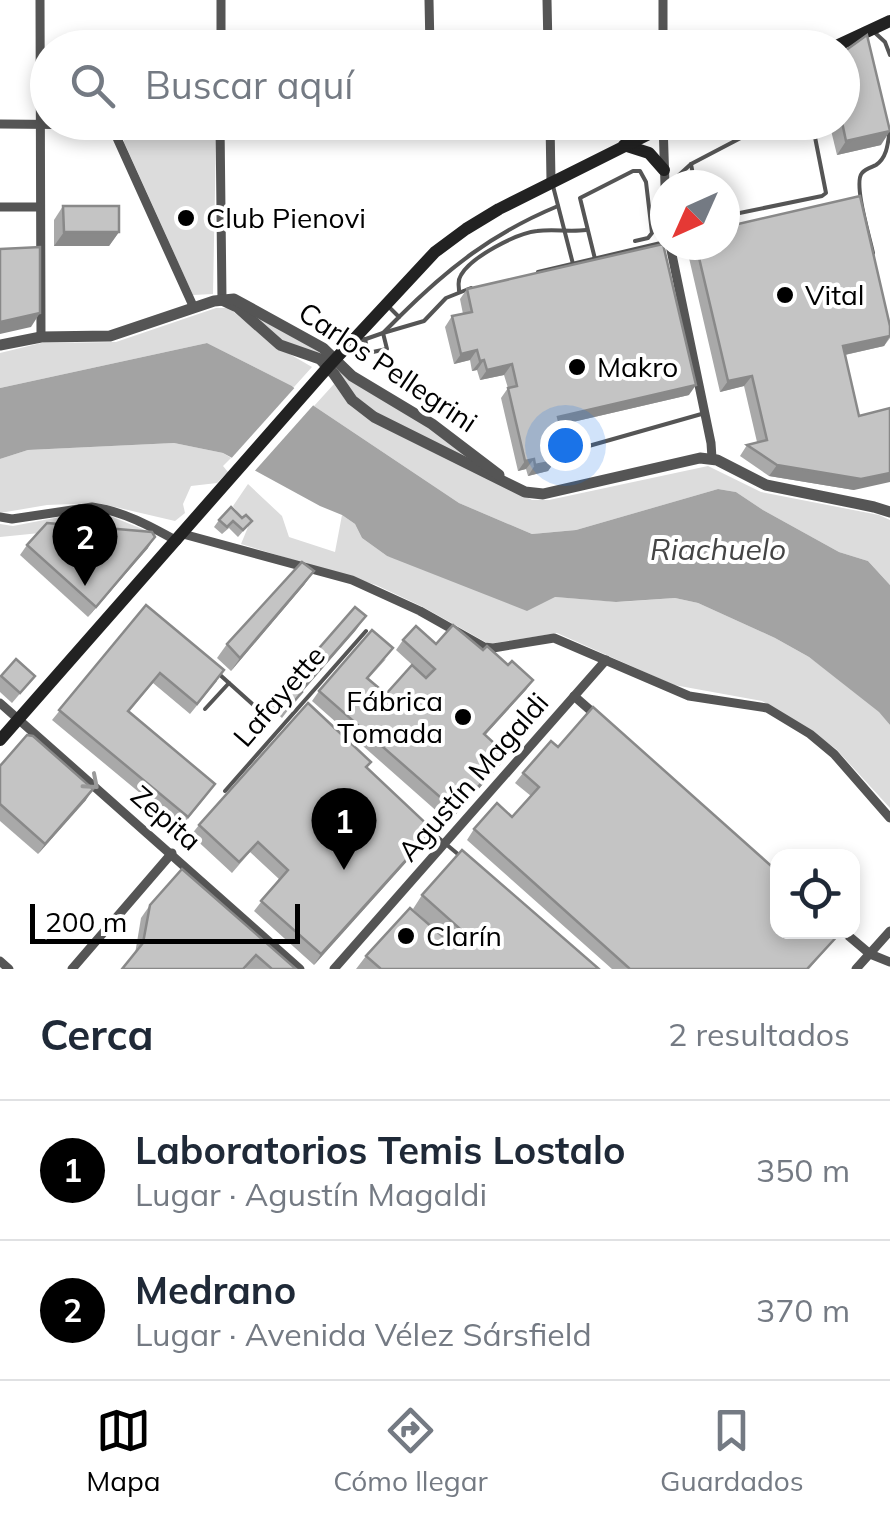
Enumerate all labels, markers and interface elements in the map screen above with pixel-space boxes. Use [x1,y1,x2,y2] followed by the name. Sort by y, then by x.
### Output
[30,30,860,140] search box
[65,58,120,113] icon: search
[145,61,353,109] text: Buscar aquí
[650,170,740,260] north arrow
[206,200,366,235] place label: Club Pienovi
[175,207,197,229] marker: Club Pienovi
[805,277,864,312] place label: Vital
[774,284,796,306] marker: Vital
[292,294,484,439] street label: Carlos Pellegrini
[597,349,678,384] place label: Makro
[566,356,588,378] marker: Makro
[540,420,591,471] your location
[52,504,118,586] pin: 2
[650,530,786,568] water label: Riachuelo
[225,638,332,753] street label: Lafayette
[337,683,443,750] place label: Fábrica Tomada
[390,685,555,868] street label: Agustín Magaldi
[452,706,474,728] marker: Fábrica Tomada
[80,772,98,790] one-way arrow
[124,778,209,858] street label: Zepita
[312,788,376,870] pin: 1
[770,849,860,939] map controls
[770,849,860,939] button: locate
[30,899,300,944] scale bar
[45,904,127,939] text: 200 m
[426,918,502,953] place label: Clarín
[395,925,417,947] marker: Clarín
[40,1008,154,1061] text: Cerca
[668,1014,850,1054] text: 2 resultados
[135,1126,625,1174] text: Laboratorios Temis Lostalo
[63,1150,82,1190] text: 1
[756,1150,850,1190] text: 350 m
[135,1174,487,1214] text: Lugar · Agustín Magaldi
[135,1266,296,1314] text: Medrano
[63,1290,82,1330] text: 2
[756,1290,850,1330] text: 370 m
[135,1314,592,1354] text: Lugar · Avenida Vélez Sársfield
[86,1403,161,1498] tab: Mapa
[333,1403,488,1498] tab: Cómo llegar
[660,1403,804,1498] tab: Guardados

